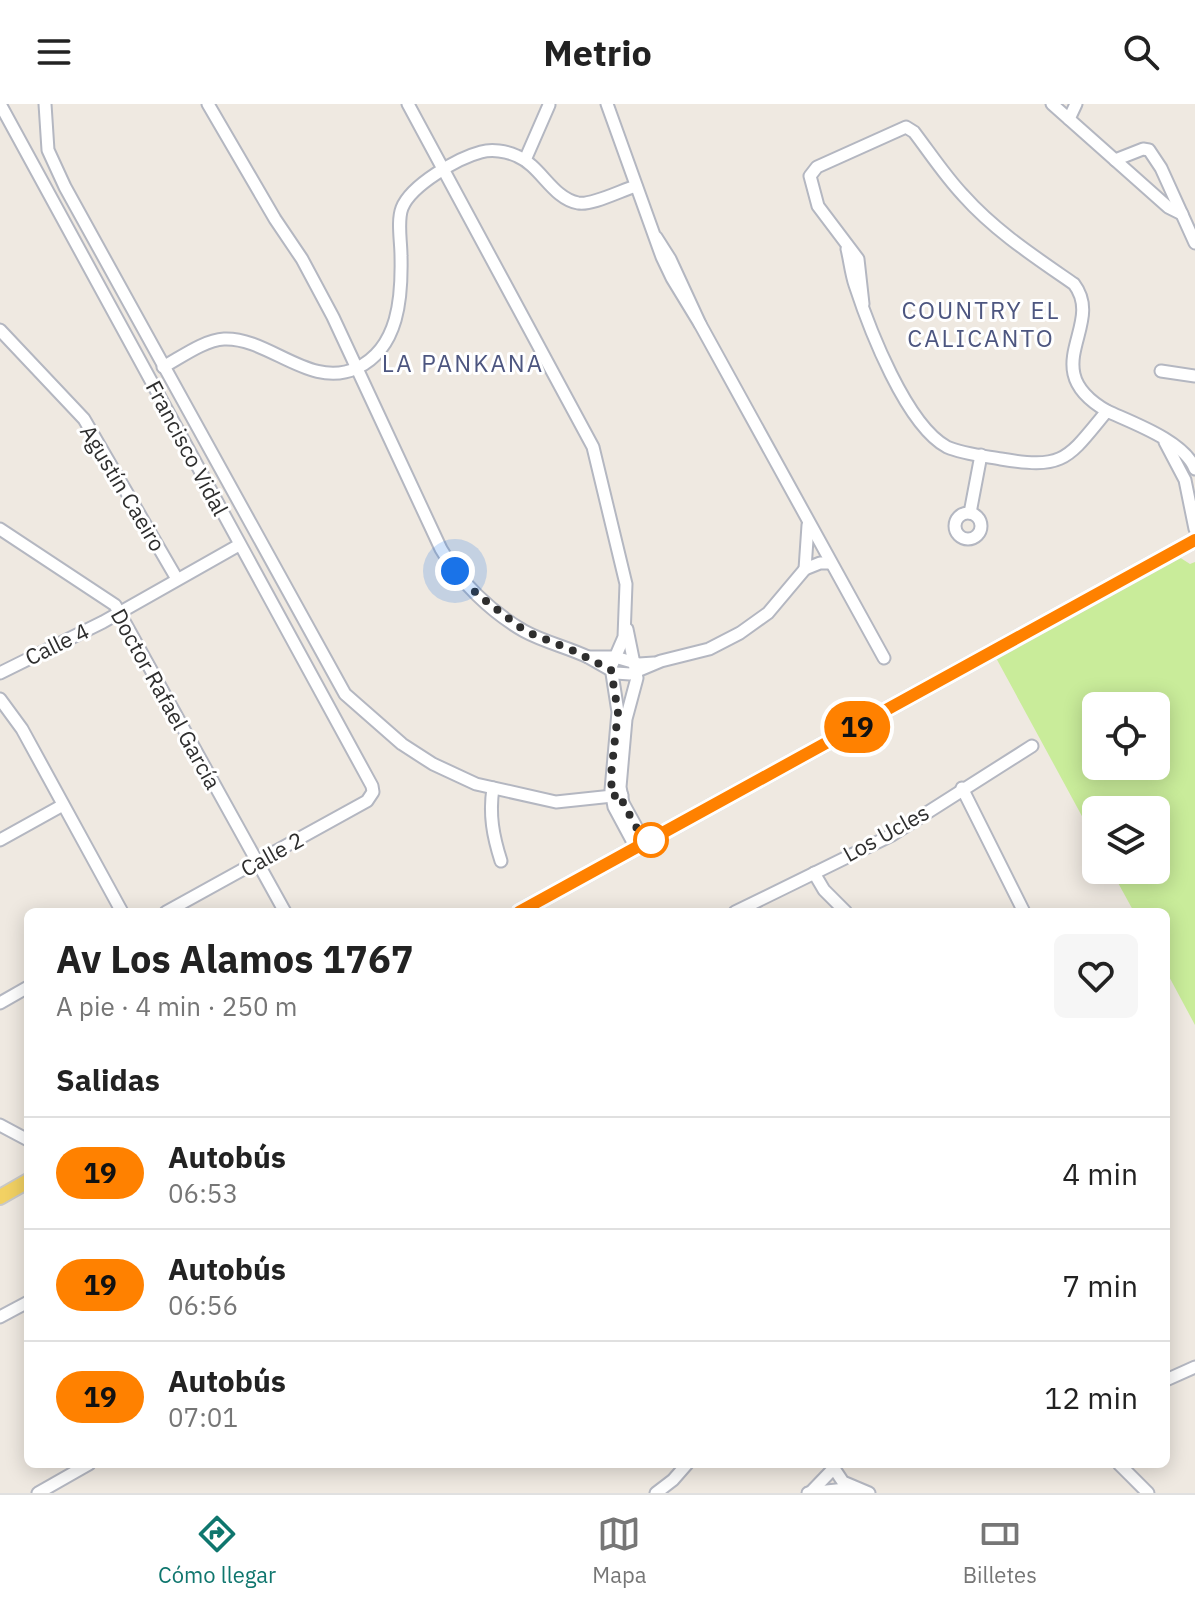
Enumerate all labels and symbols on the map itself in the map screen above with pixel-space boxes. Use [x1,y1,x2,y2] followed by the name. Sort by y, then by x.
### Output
[902,294,1060,354] district label: COUNTRY EL CALICANTO
[382,347,544,379] district label: LA PANKANA
[140,375,235,520] street label: Francisco Vidal
[74,419,173,556] street label: Agustín Caeiro
[435,551,475,591] your location
[105,603,228,795] street label: Doctor Rafael García
[20,616,94,671] street label: Calle 4
[821,701,893,753] line badge: 19
[838,797,934,868] street label: Los Ucles
[634,823,668,857] unlabelled marker
[235,824,308,883] street label: Calle 2

